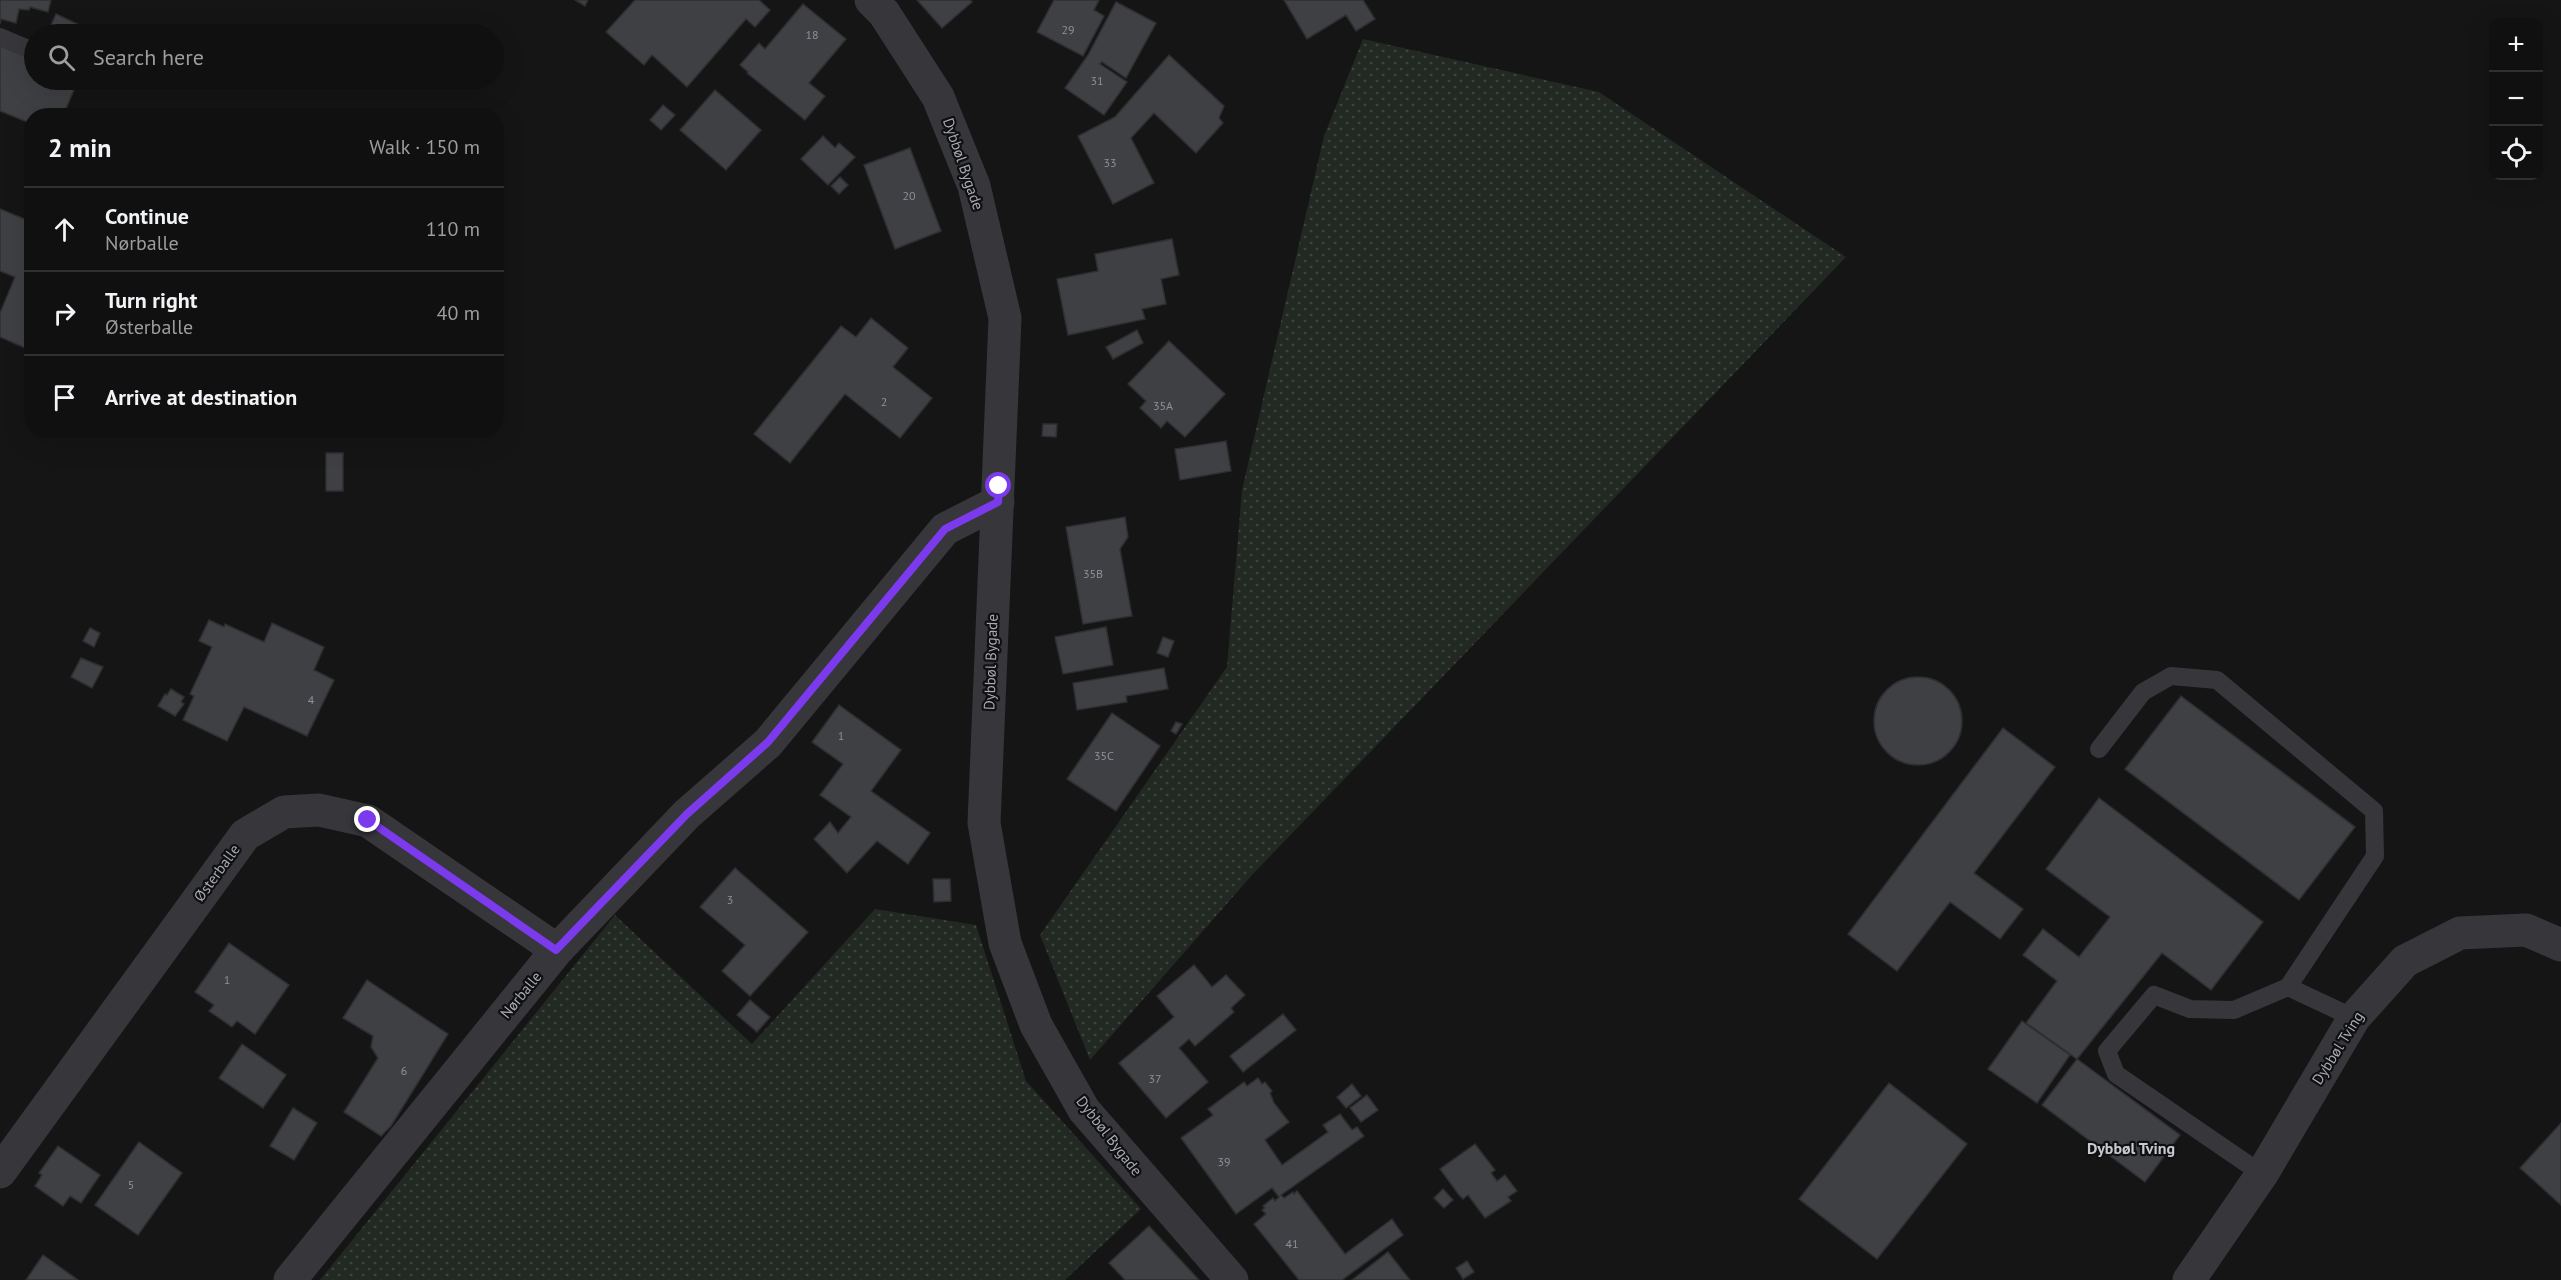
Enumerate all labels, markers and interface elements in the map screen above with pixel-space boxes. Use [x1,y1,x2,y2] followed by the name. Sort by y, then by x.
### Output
[2489,18,2543,180] map controls
[2489,18,2543,72] button: +
[1061,22,1075,37] house number: 29
[24,24,504,90] search box
[805,27,819,42] house number: 18
[45,41,78,74] icon: search
[93,43,204,71] text: Search here
[2489,72,2543,126] button: −
[1090,73,1104,88] house number: 31
[939,115,988,212] street label: Dybbøl Bygade
[2489,126,2543,180] button: locate
[48,131,111,164] text: 2 min
[369,134,480,160] text: Walk · 150 m
[1103,155,1117,170] house number: 33
[902,188,916,203] house number: 20
[105,202,189,230] text: Continue
[48,213,81,246] icon: ahead
[426,216,480,242] text: 110 m
[105,230,179,256] text: Nørballe
[105,286,197,314] text: Turn right
[48,297,81,330] icon: right
[437,300,480,326] text: 40 m
[105,314,193,340] text: Østerballe
[48,381,81,414] icon: arrive
[105,383,297,411] text: Arrive at destination
[881,394,887,409] house number: 2
[1153,398,1173,413] house number: 35A
[985,472,1011,498] route start
[1083,566,1103,581] house number: 35B
[979,614,1002,710] street label: Dybbøl Bygade
[308,692,315,707] house number: 4
[838,728,844,743] house number: 1
[1094,748,1114,763] house number: 35C
[354,806,380,832] route end
[189,840,244,905] street label: Østerballe
[727,892,733,907] house number: 3
[496,967,545,1022] street label: Nørballe
[224,972,230,987] house number: 1
[2308,1008,2368,1088] street label: Dybbøl Tving
[401,1063,407,1078] house number: 6
[1148,1071,1162,1086] house number: 37
[1072,1092,1146,1179] street label: Dybbøl Bygade
[2087,1138,2175,1158] district label: Dybbøl Tving
[1217,1154,1231,1169] house number: 39
[128,1177,134,1192] house number: 5
[1285,1236,1299,1251] house number: 41

